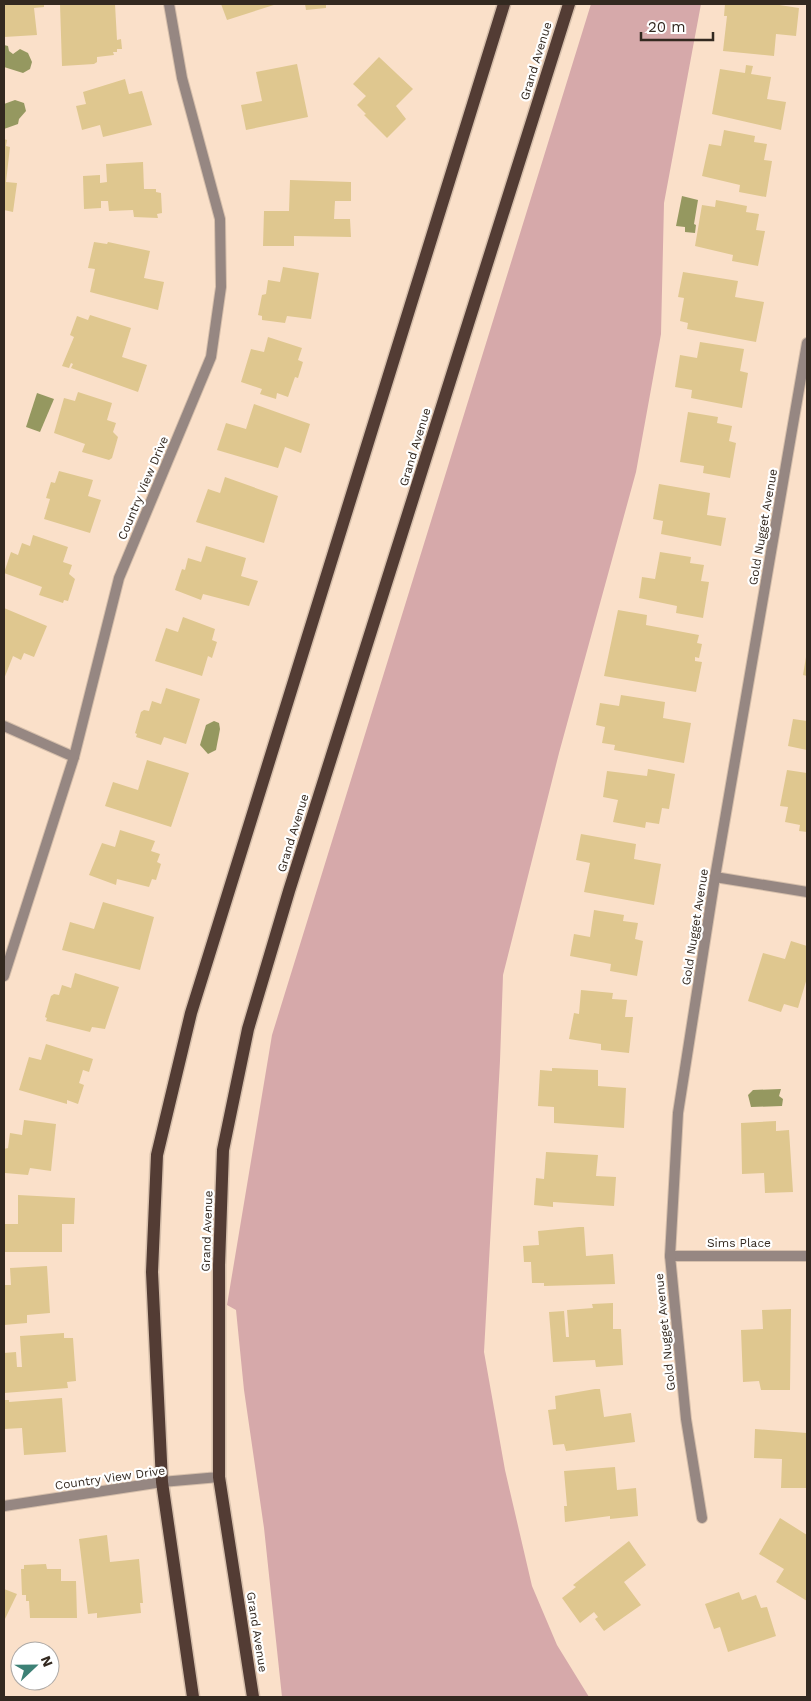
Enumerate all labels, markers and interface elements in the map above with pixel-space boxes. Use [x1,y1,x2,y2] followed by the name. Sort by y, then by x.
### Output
[641,10,714,42] scale bar
[648,18,686,36] text: 20 m
[517,20,555,102] street label: Grand Avenue
[396,406,434,488] street label: Grand Avenue
[115,434,171,542] street label: Country View Drive
[746,468,780,586] street label: Gold Nugget Avenue
[274,792,312,874] street label: Grand Avenue
[679,868,711,986] street label: Gold Nugget Avenue
[199,1190,215,1272] street label: Grand Avenue
[707,1236,771,1250] street label: Sims Place
[652,1273,678,1391] street label: Gold Nugget Avenue
[54,1463,166,1493] street label: Country View Drive
[244,1591,270,1673] street label: Grand Avenue
[10,1641,60,1691] north arrow
[38,1653,56,1669] text: N

